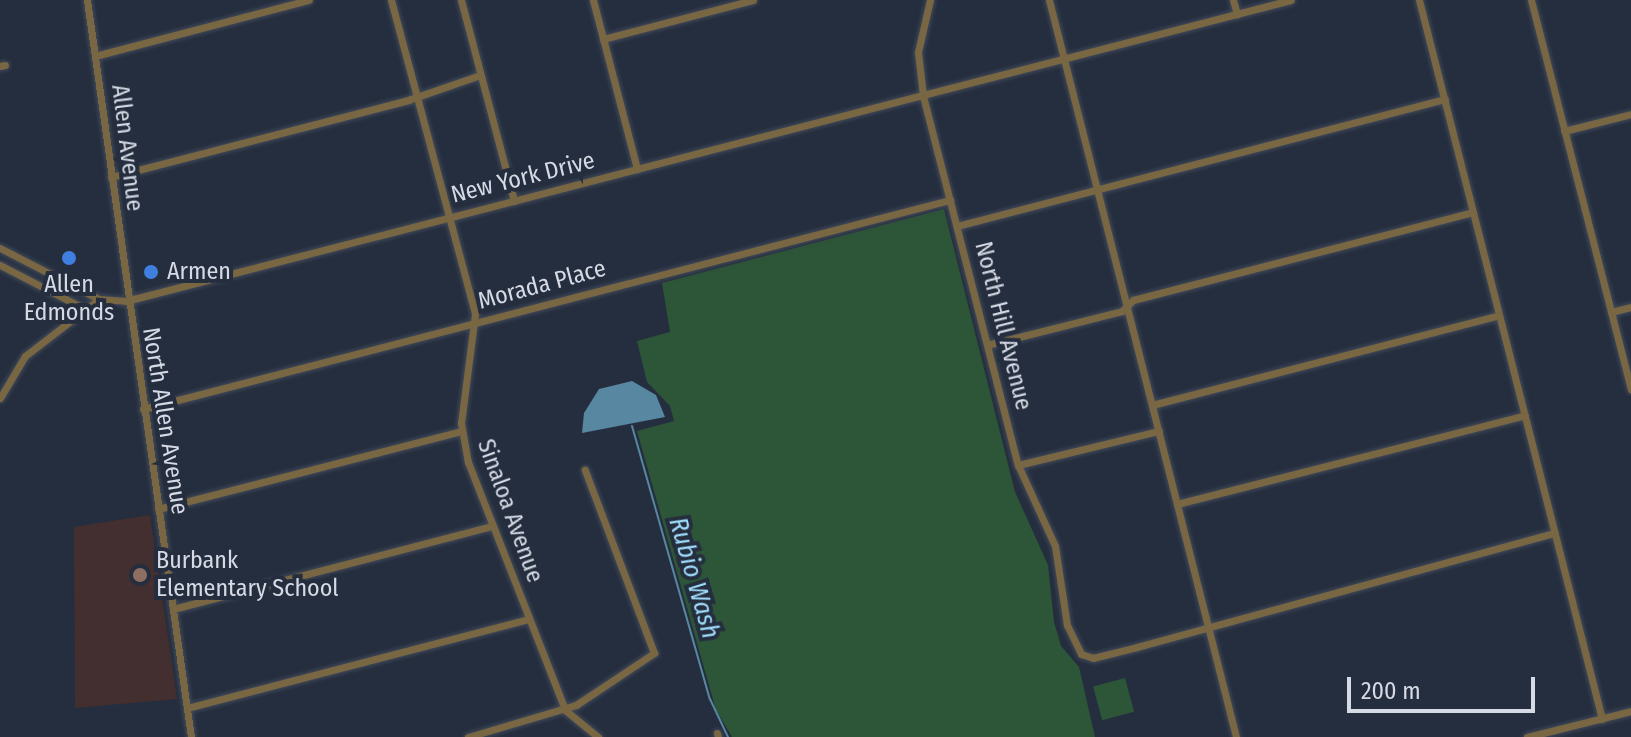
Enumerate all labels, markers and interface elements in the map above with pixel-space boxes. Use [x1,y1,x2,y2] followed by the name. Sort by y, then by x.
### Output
[105,83,149,213] street label: Allen Avenue
[448,146,598,210] street label: New York Drive
[968,239,1038,413] street label: North Hill Avenue
[60,249,78,267] marker: Allen Edmonds
[475,254,609,316] street label: Morada Place
[167,258,231,286] place label: Armen
[142,263,160,281] marker: Armen
[24,271,114,327] place label: Allen Edmonds
[136,325,194,517] street label: North Allen Avenue
[471,435,549,587] street label: Sinaloa Avenue
[662,514,726,642] water label: Rubio Wash
[156,547,339,603] place label: Burbank Elementary School
[131,566,149,584] marker: Burbank Elementary School
[1351,661,1539,711] scale bar
[1361,677,1421,705] text: 200 m

